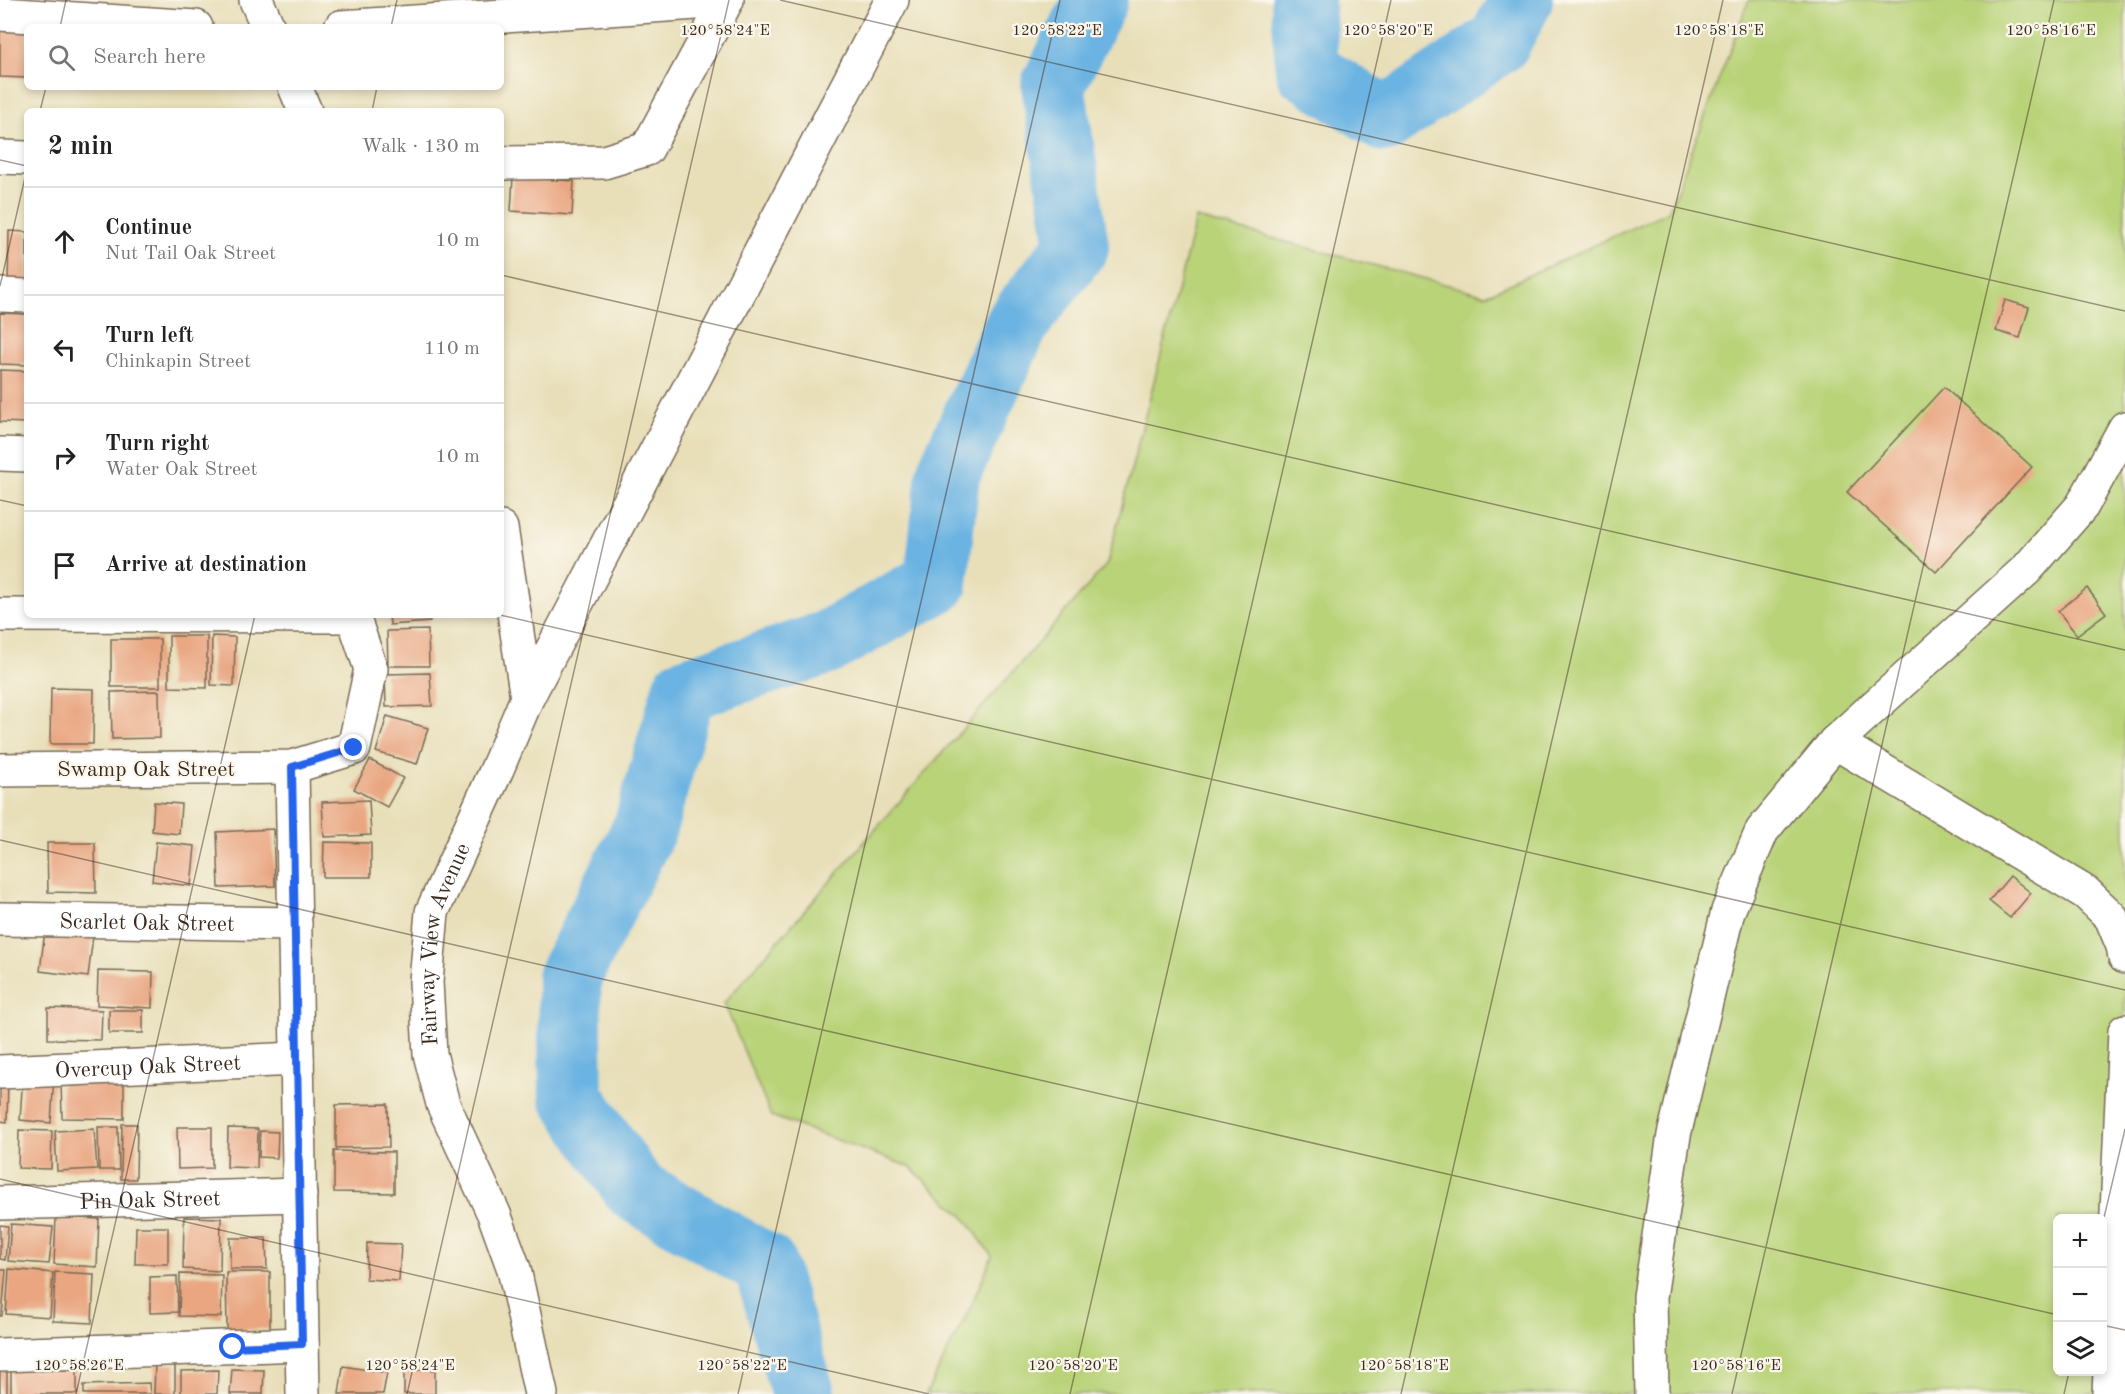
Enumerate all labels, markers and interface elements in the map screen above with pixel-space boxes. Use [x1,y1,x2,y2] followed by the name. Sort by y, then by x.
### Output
[24,24,504,90] search box
[680,24,770,39] text: 120°58'24"E
[1012,24,1102,39] text: 120°58'22"E
[1343,24,1433,39] text: 120°58'20"E
[1674,24,1764,39] text: 120°58'18"E
[2006,24,2096,39] text: 120°58'16"E
[45,41,78,74] icon: search
[93,46,206,68] text: Search here
[48,134,113,160] text: 2 min
[361,137,480,157] text: Walk · 130 m
[105,217,192,239] text: Continue
[48,225,81,258] icon: ahead
[435,231,480,251] text: 10 m
[105,244,276,264] text: Nut Tail Oak Street
[105,325,194,347] text: Turn left
[48,333,81,366] icon: left
[424,339,480,359] text: 110 m
[105,352,251,372] text: Chinkapin Street
[105,433,209,455] text: Turn right
[48,441,81,474] icon: right
[435,447,480,467] text: 10 m
[105,460,258,480] text: Water Oak Street
[48,549,81,582] icon: arrive
[105,554,307,576] text: Arrive at destination
[340,734,366,760] route end
[57,759,235,781] street label: Swamp Oak Street
[417,840,475,1046] street label: Fairway View Avenue
[59,911,235,936] street label: Scarlet Oak Street
[54,1052,242,1083] street label: Overcup Oak Street
[79,1188,221,1214] street label: Pin Oak Street
[2053,1214,2107,1376] map controls
[2053,1214,2107,1268] button: +
[2053,1268,2107,1322] button: −
[2053,1322,2107,1376] button: layers
[219,1333,245,1359] route start
[34,1359,124,1374] text: 120°58'26"E
[365,1359,455,1374] text: 120°58'24"E
[697,1359,787,1374] text: 120°58'22"E
[1028,1359,1118,1374] text: 120°58'20"E
[1359,1359,1449,1374] text: 120°58'18"E
[1691,1359,1781,1374] text: 120°58'16"E

